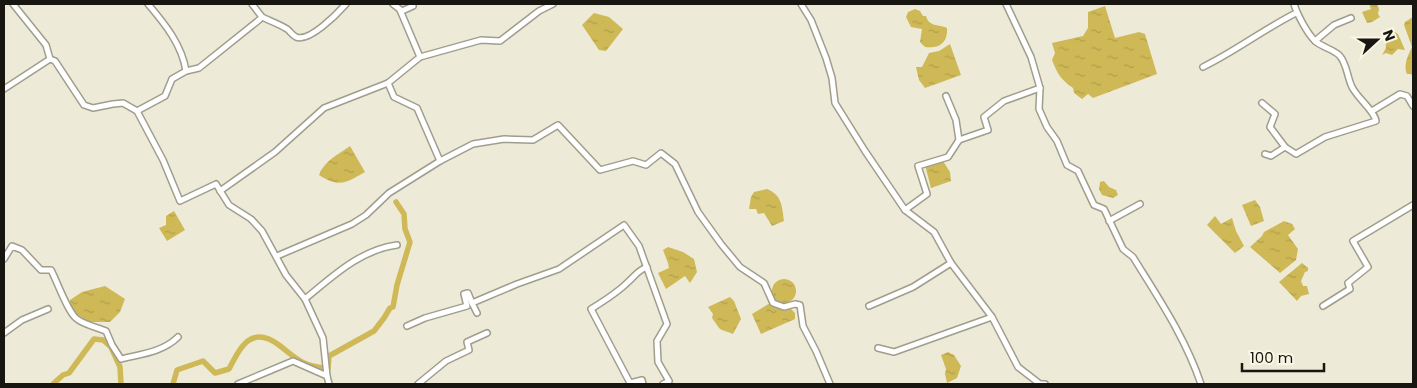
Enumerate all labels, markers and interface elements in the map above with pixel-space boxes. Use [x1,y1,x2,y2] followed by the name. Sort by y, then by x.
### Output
[1352,15,1402,65] north arrow
[1378,27,1400,44] text: N
[1242,340,1324,372] scale bar
[1250,347,1293,368] text: 100 m

